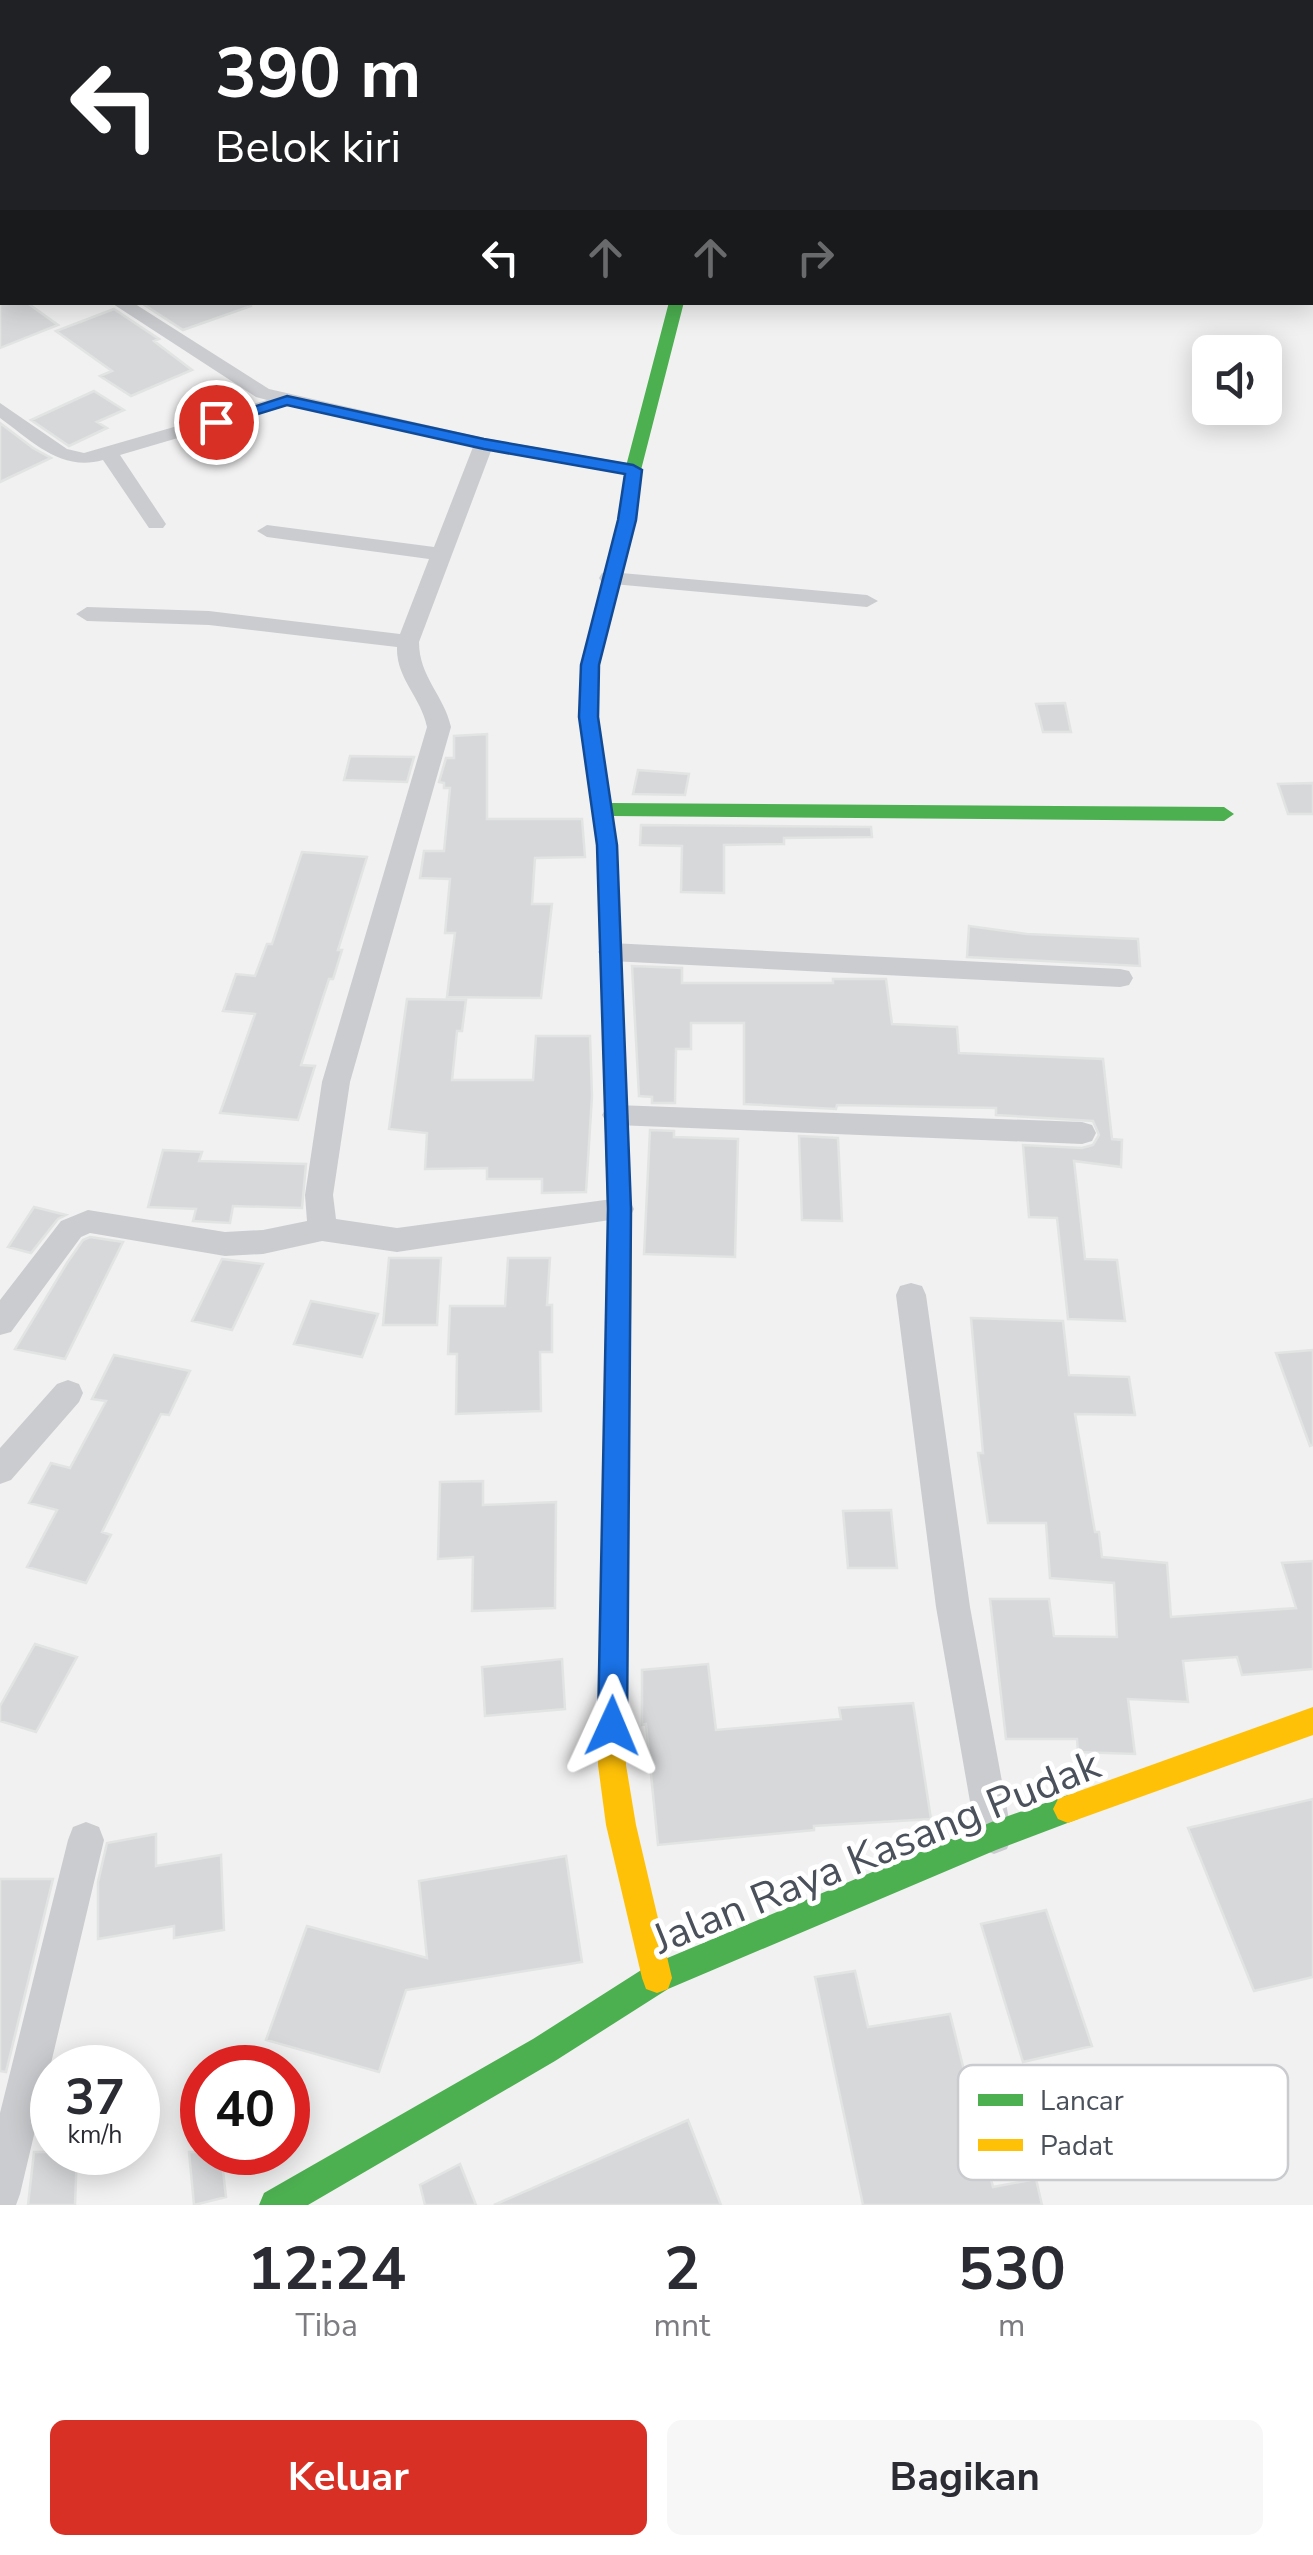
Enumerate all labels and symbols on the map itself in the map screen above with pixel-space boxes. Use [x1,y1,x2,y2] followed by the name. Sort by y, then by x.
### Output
[174,380,259,465] pin
[560,1674,664,1778] position arrow
[644,1736,1109,1969] street label: Jalan Raya Kasang Pudak
[180,2045,310,2175] speed limit sign: 40
[958,2065,1288,2180] legend
[1040,2082,1124,2120] text: Lancar
[1040,2127,1113,2165] text: Padat

